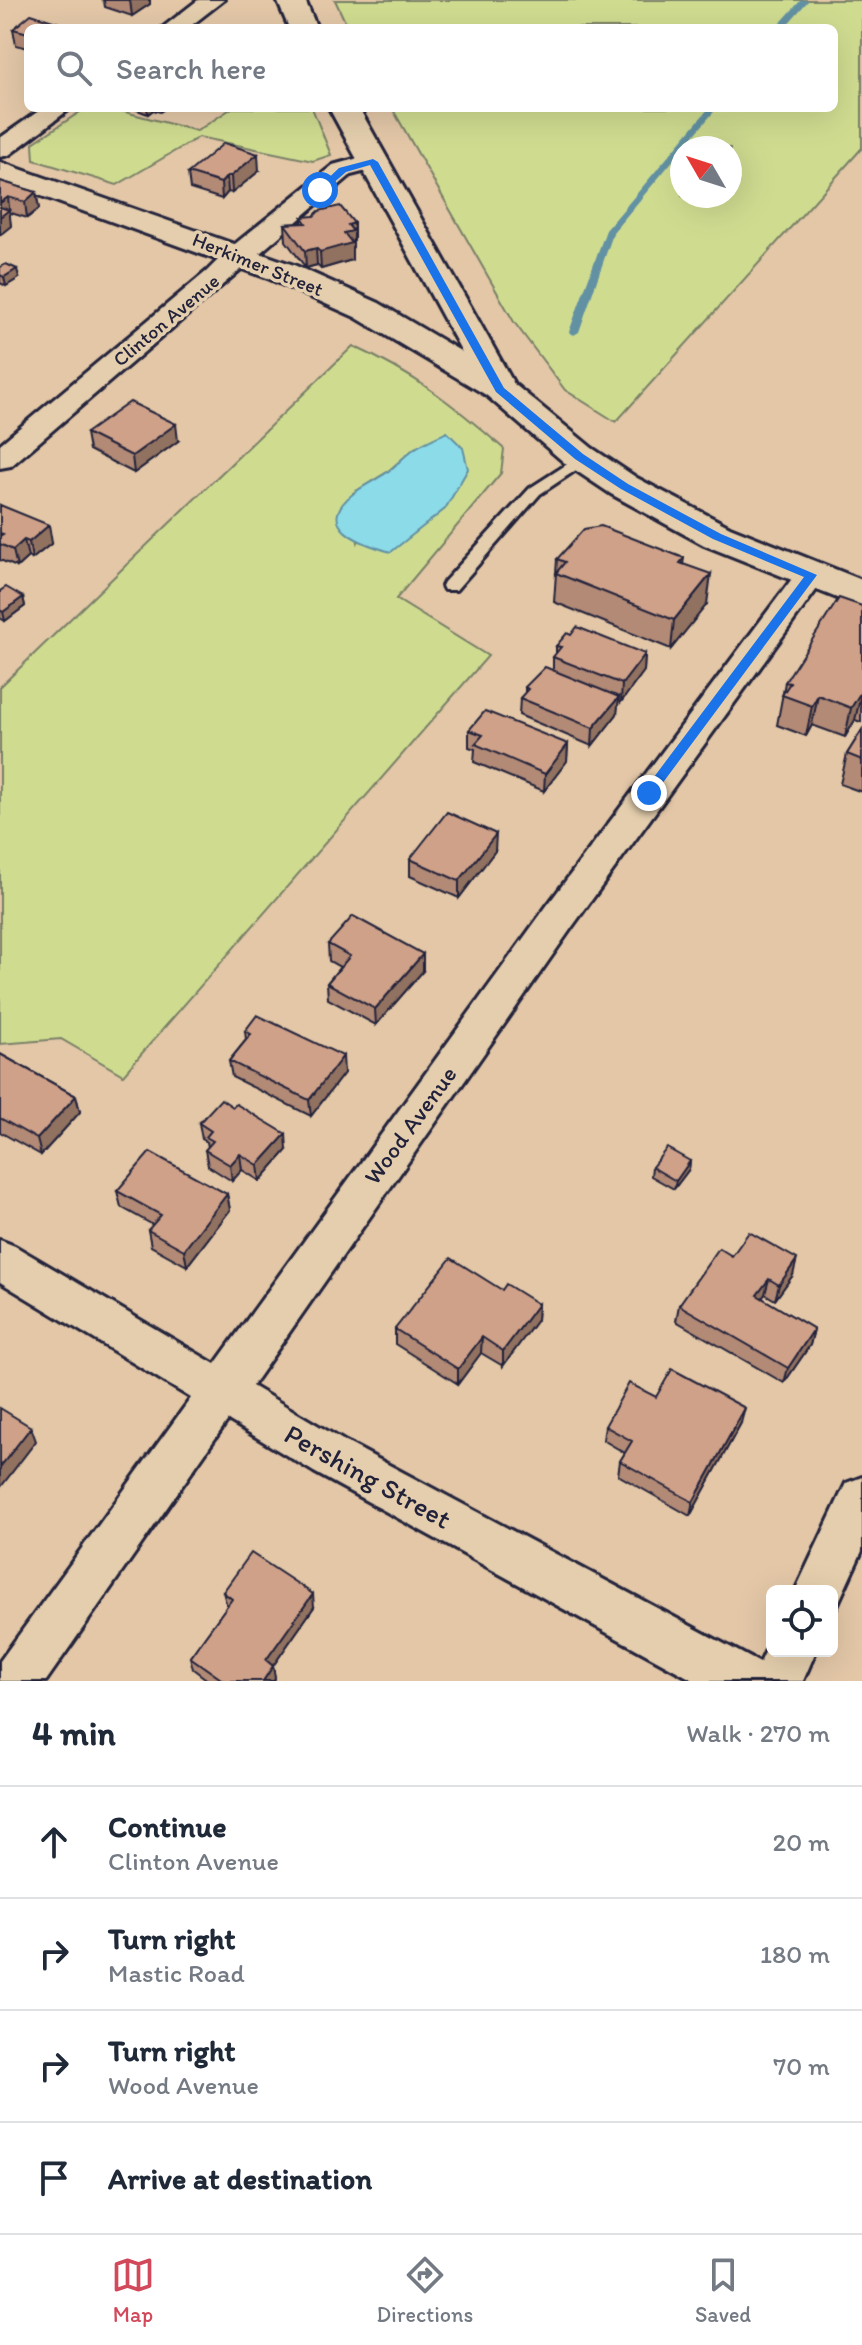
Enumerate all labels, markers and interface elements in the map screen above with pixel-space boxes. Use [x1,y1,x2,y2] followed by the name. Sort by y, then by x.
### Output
[24,24,838,112] search box
[52,46,96,90] icon: search
[116,50,266,87] text: Search here
[670,136,742,208] north arrow
[302,172,338,208] route start
[189,227,327,301] street label: Herkimer Street
[108,269,224,371] street label: Clinton Avenue
[631,775,667,811] route end
[357,1060,463,1190] street label: Wood Avenue
[279,1416,457,1536] street label: Pershing Street
[766,1585,838,1657] map controls
[766,1585,838,1657] button: locate
[32,1713,116,1754] text: 4 min
[686,1717,830,1749] text: Walk · 270 m
[108,1808,227,1845] text: Continue
[32,1820,76,1864] icon: ahead
[773,1826,830,1858] text: 20 m
[108,1845,279,1877] text: Clinton Avenue
[108,1920,236,1957] text: Turn right
[32,1932,76,1976] icon: right
[760,1938,830,1970] text: 180 m
[108,1957,245,1989] text: Mastic Road
[108,2032,236,2069] text: Turn right
[32,2044,76,2088] icon: right
[773,2050,830,2082] text: 70 m
[108,2069,259,2101] text: Wood Avenue
[32,2156,76,2200] icon: arrive
[108,2160,372,2197] text: Arrive at destination
[111,2253,155,2328] tab: Map
[377,2253,473,2328] tab: Directions
[695,2253,751,2328] tab: Saved

